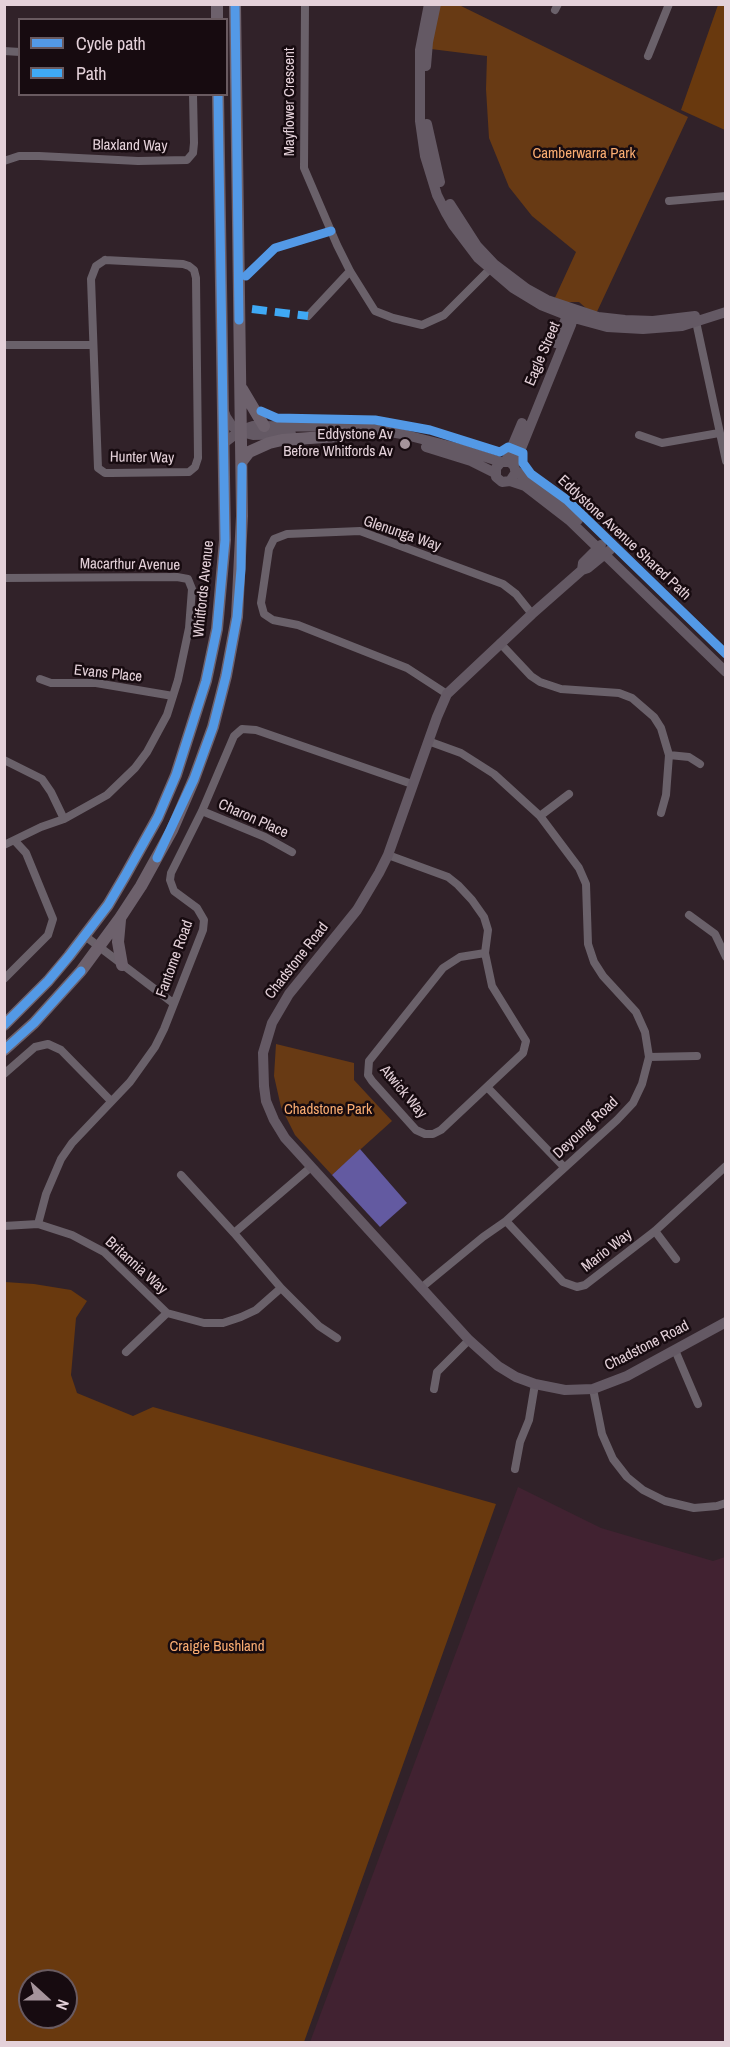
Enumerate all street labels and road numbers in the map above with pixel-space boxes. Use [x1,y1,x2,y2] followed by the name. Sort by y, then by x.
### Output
[281,48,299,156] street label: Mayflower Crescent
[92,136,168,156] street label: Blaxland Way
[521,319,565,389] street label: Eagle Street
[110,448,174,468] street label: Hunter Way
[554,472,694,604] street label: Eddystone Avenue Shared Path
[361,512,443,556] street label: Glenunga Way
[190,540,218,638] street label: Whitfords Avenue
[80,555,180,575] street label: Macarthur Avenue
[73,661,143,687] street label: Evans Place
[215,796,291,842] street label: Charon Place
[153,918,197,1000] street label: Fantome Road
[261,919,333,1003] street label: Chadstone Road
[376,1062,430,1122] street label: Atwick Way
[550,1093,622,1163] street label: Deyoung Road
[578,1226,636,1276] street label: Mario Way
[101,1233,171,1299] street label: Britannia Way
[602,1317,692,1375] street label: Chadstone Road

